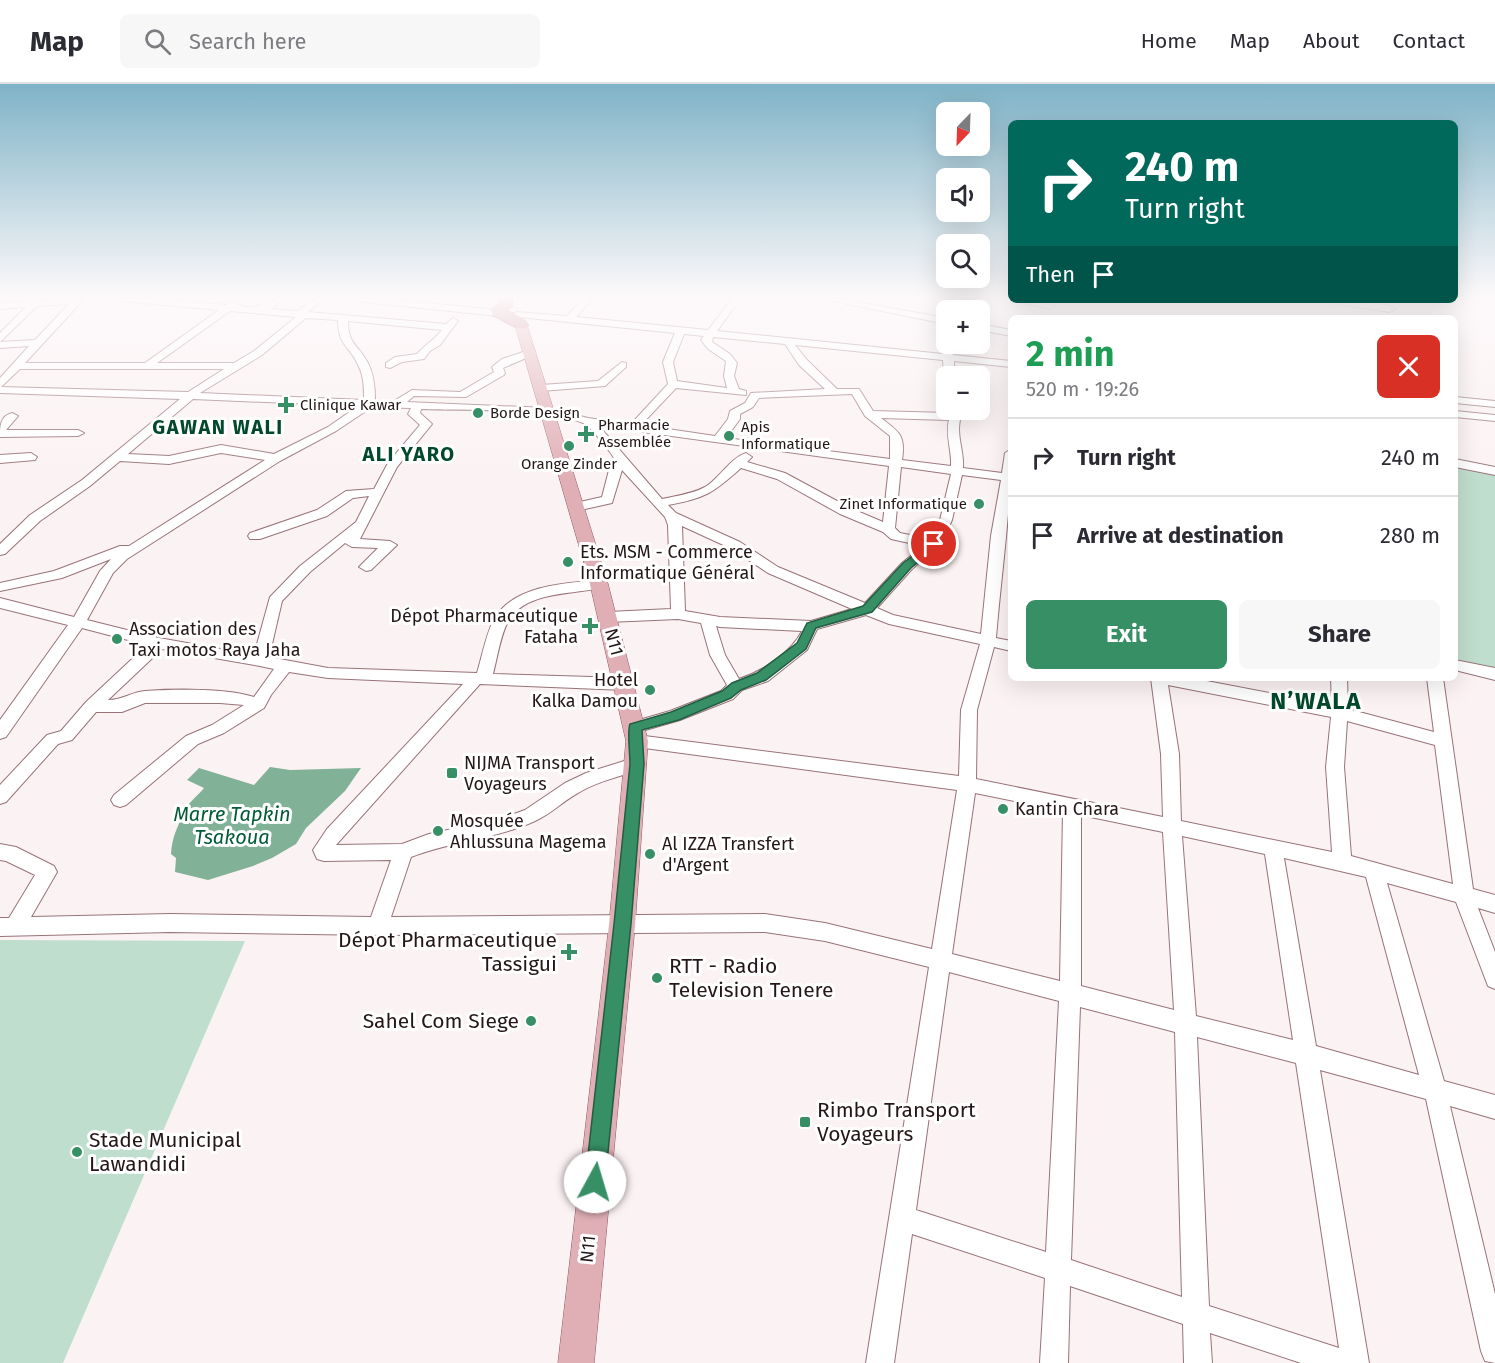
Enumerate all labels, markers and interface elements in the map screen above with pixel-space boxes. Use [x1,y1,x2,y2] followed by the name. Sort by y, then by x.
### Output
[120,14,540,68] search box
[30,25,84,58] text: Map
[141,25,174,58] icon: search
[189,28,307,55] text: Search here
[1141,28,1197,54] text: Home
[1230,28,1270,54] text: Map
[1303,28,1360,54] text: About
[1393,28,1465,54] text: Contact
[936,102,990,156] north arrow
[936,102,990,420] map controls
[1125,142,1239,192] text: 240 m
[1026,144,1104,222] icon: right
[936,168,990,222] button: sound
[1125,193,1245,225] text: Turn right
[936,234,990,288] button: search
[1087,258,1120,291] icon: arrive
[1026,261,1075,288] text: Then
[936,300,990,354] button: +
[1026,332,1115,376] text: 2 min
[1377,335,1440,398] button: close
[936,366,990,420] button: −
[1026,377,1139,401] text: 520 m · 19:26
[277,396,295,414] marker: Clinique Kawar
[300,396,401,414] place label: Clinique Kawar
[490,404,580,422] place label: Borde Design
[471,406,485,420] marker: Borde Design
[152,415,284,439] district label: GAWAN WALI
[598,416,671,451] place label: Pharmacie Assemblée
[741,418,830,453] place label: Apis Informatique
[579,427,593,441] marker: Pharmacie Assemblée
[722,429,736,443] marker: Apis Informatique
[562,439,576,453] marker: Orange Zinder
[1026,441,1059,474] icon: right
[361,442,456,466] district label: ALI YARO
[1077,444,1176,471] text: Turn right
[1381,444,1440,471] text: 240 m
[521,455,617,473] place label: Orange Zinder
[839,495,967,513] place label: Zinet Informatique
[972,497,986,511] marker: Zinet Informatique
[908,518,959,569] pin
[1026,519,1059,552] icon: arrive
[1077,522,1284,549] text: Arrive at destination
[1380,522,1440,549] text: 280 m
[917,527,950,560] icon: arrive
[580,541,755,584] place label: Ets. MSM - Commerce Informatique Général
[561,555,575,569] marker: Ets. MSM - Commerce Informatique Général
[1026,600,1227,669] button: Exit
[1239,600,1440,669] button: Share
[390,605,578,648] place label: Dépot Pharmaceutique Fataha
[129,618,301,661] place label: Association des Taxi motos Raya Jaha
[583,619,597,633] marker: Dépot Pharmaceutique Fataha
[600,626,628,658] street label: N11
[110,632,124,646] marker: Association des Taxi motos Raya Jaha
[532,669,638,712] place label: Hotel Kalka Damou
[643,683,657,697] marker: Hotel Kalka Damou
[1270,687,1362,715] district label: N’WALA
[464,752,595,795] place label: NIJMA Transport Voyageurs
[445,766,459,780] marker: NIJMA Transport Voyageurs
[1015,798,1119,820] place label: Kantin Chara
[173,802,291,849] water label: Marre Tapkin Tsakoua
[996,802,1010,816] marker: Kantin Chara
[450,810,607,853] place label: Mosquée Ahlussuna Magema
[431,824,445,838] marker: Mosquée Ahlussuna Magema
[662,833,795,876] place label: Al IZZA Transfert d'Argent
[643,847,657,861] marker: Al IZZA Transfert d'Argent
[338,927,557,977] place label: Dépot Pharmaceutique Tassigui
[562,945,576,959] marker: Dépot Pharmaceutique Tassigui
[669,953,834,1003] place label: RTT - Radio Television Tenere
[650,971,664,985] marker: RTT - Radio Television Tenere
[363,1008,519,1034] place label: Sahel Com Siege
[524,1014,538,1028] marker: Sahel Com Siege
[817,1097,976,1147] place label: Rimbo Transport Voyageurs
[798,1115,812,1129] marker: Rimbo Transport Voyageurs
[89,1127,241,1177] place label: Stade Municipal Lawandidi
[70,1145,84,1159] marker: Stade Municipal Lawandidi
[563,1150,627,1214] position arrow
[576,1234,600,1264] street label: N11

